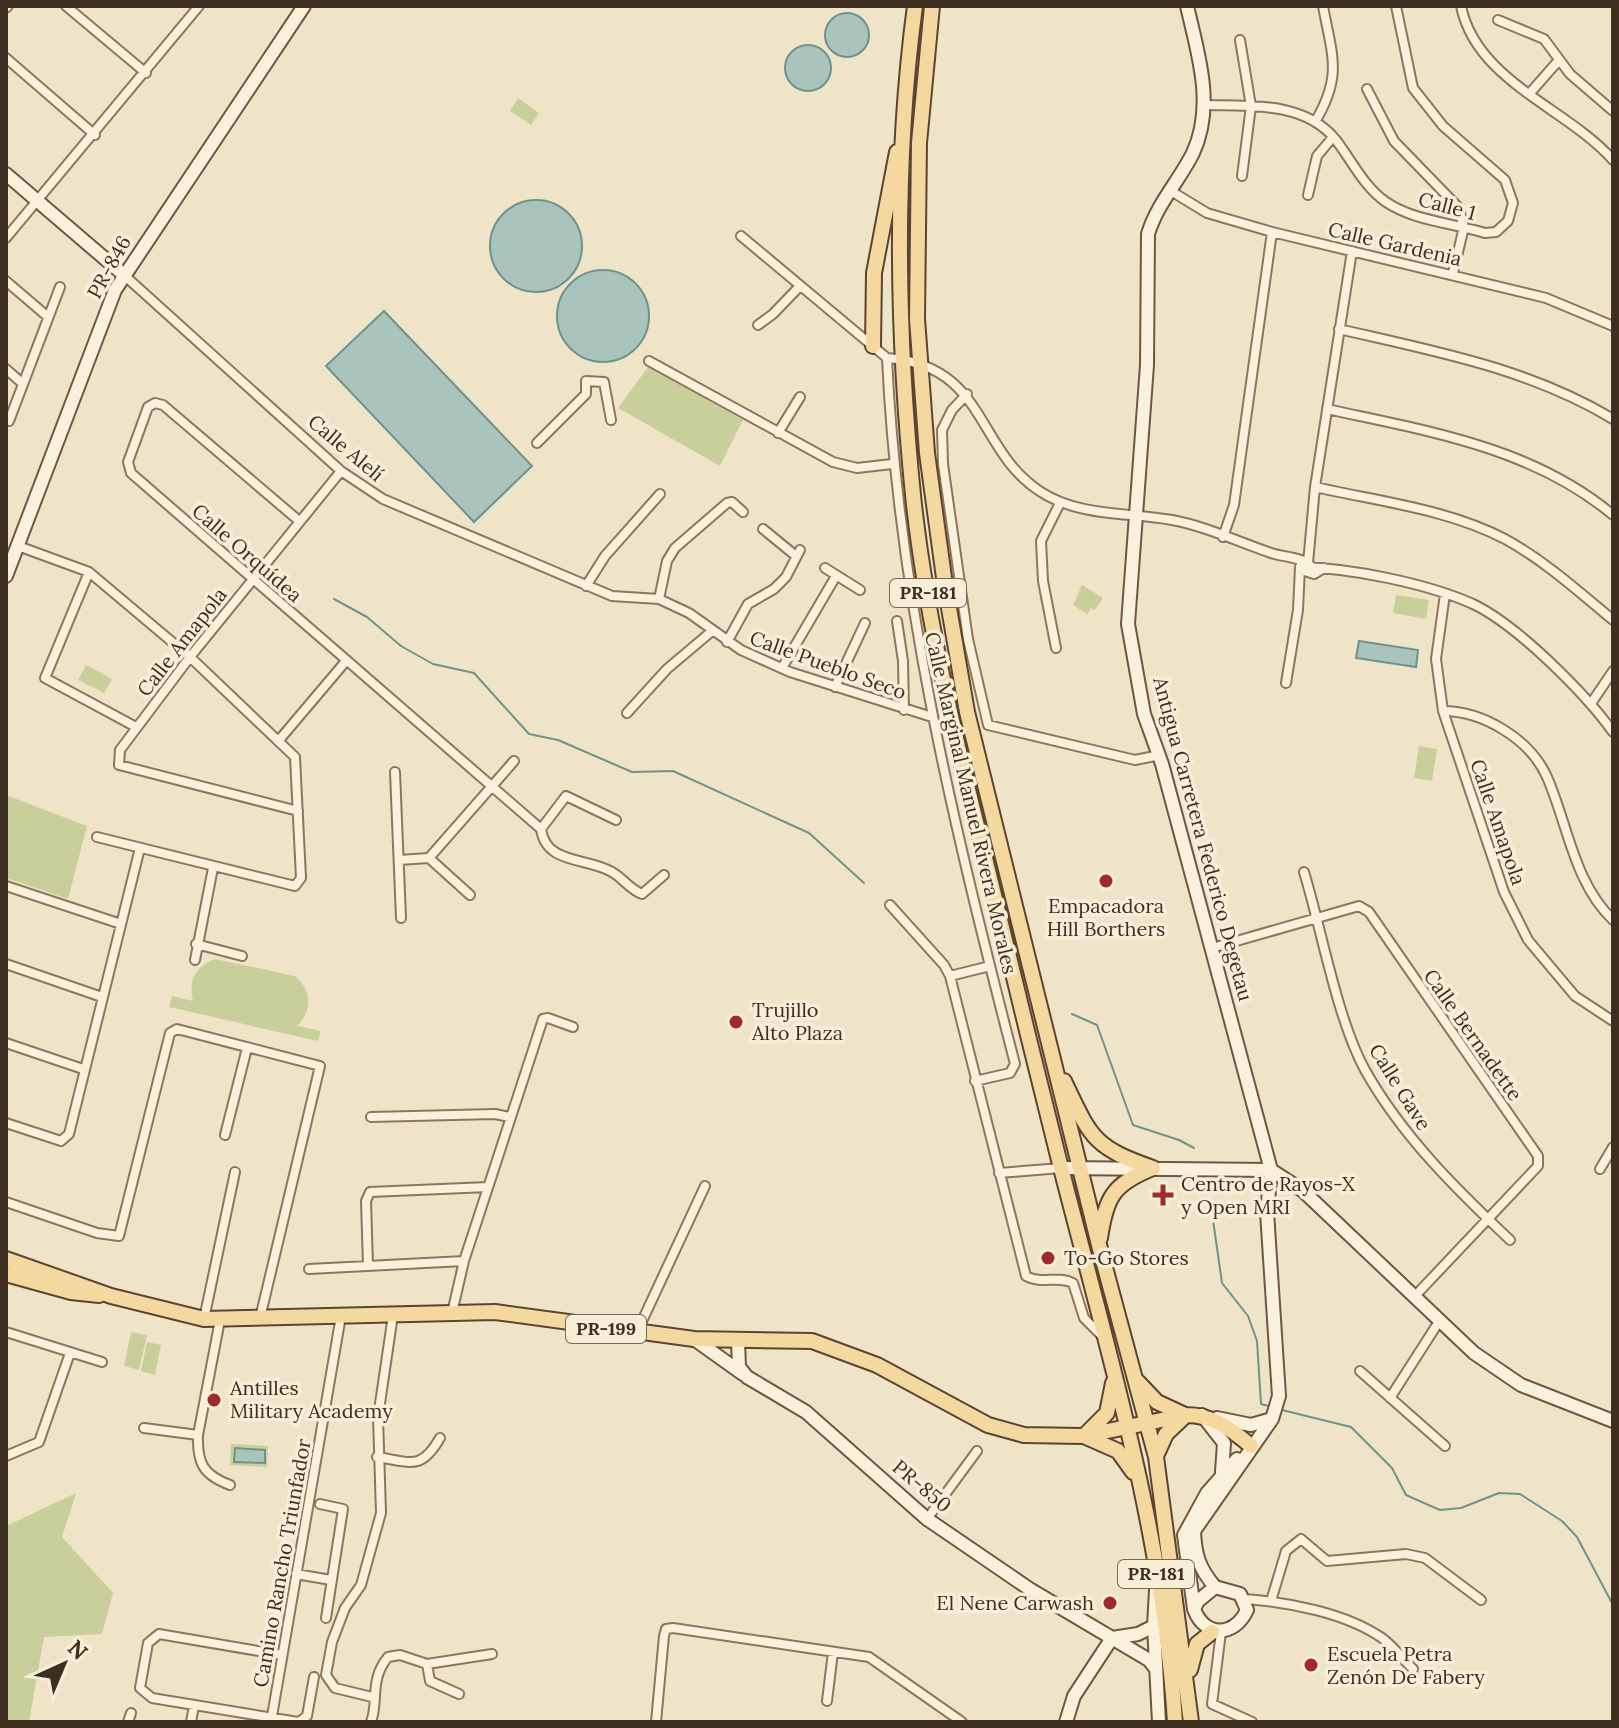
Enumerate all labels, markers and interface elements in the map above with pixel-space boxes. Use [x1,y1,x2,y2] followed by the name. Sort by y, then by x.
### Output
[1416,186,1479,225] street label: Calle 1
[1326,216,1464,271] street label: Calle Gardenia
[81,231,136,303] street label: PR-846
[303,409,389,486] street label: Calle Alelí
[187,498,308,607] street label: Calle Orquídea
[890,579,966,607] road number: PR-181
[131,582,232,701] street label: Calle Amapola
[747,625,910,704] street label: Calle Pueblo Seco
[920,629,1023,976] street label: Calle Marginal Manuel Rivera Morales
[1148,673,1259,1004] street label: Antigua Carretera Federico Degetau
[1465,756,1532,888] street label: Calle Amapola
[1097,872,1115,890] marker: Empacadora Hill Borthers
[1047,893,1165,941] place label: Empacadora Hill Borthers
[1419,964,1528,1105] street label: Calle Bernadette
[751,997,843,1045] place label: Trujillo Alto Plaza
[727,1013,745,1031] marker: Trujillo Alto Plaza
[1364,1039,1437,1135] street label: Calle Gave
[1181,1171,1356,1219] place label: Centro de Rayos-X y Open MRI
[1152,1184,1174,1206] marker: Centro de Rayos-X y Open MRI
[1064,1245,1189,1270] place label: To-Go Stores
[1039,1249,1057,1267] marker: To-Go Stores
[566,1315,646,1343] road number: PR-199
[229,1375,393,1423] place label: Antilles Military Academy
[205,1391,223,1409] marker: Antilles Military Academy
[247,1436,316,1689] street label: Camino Rancho Triunfador
[888,1454,957,1517] street label: PR-850
[1118,1560,1194,1588] road number: PR-181
[936,1590,1094,1615] place label: El Nene Carwash
[1101,1594,1119,1612] marker: El Nene Carwash
[24,1624,104,1704] north arrow
[62,1634,94,1666] text: N
[1327,1641,1485,1689] place label: Escuela Petra Zenón De Fabery
[1302,1656,1320,1674] marker: Escuela Petra Zenón De Fabery

